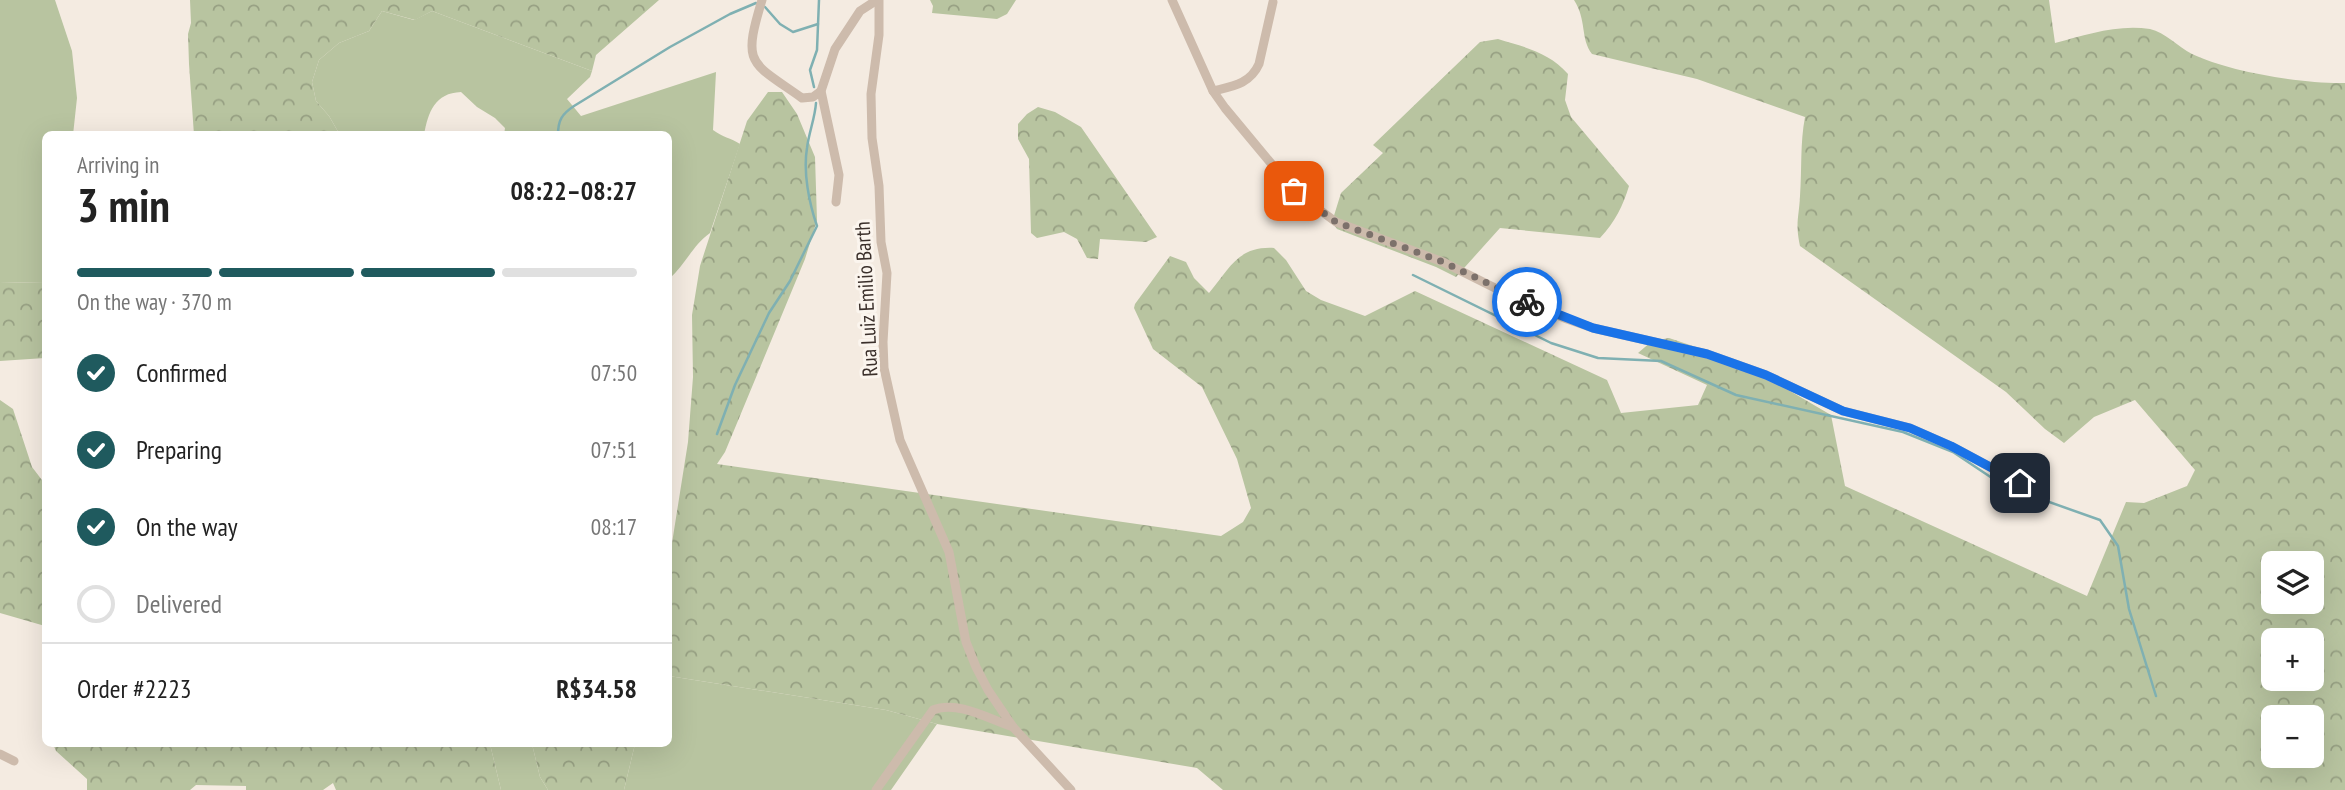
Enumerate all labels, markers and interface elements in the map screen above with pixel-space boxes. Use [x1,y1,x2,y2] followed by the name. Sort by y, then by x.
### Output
[77,150,159,179] text: Arriving in
[1264,161,1324,221] pin
[1275,172,1313,210] icon: bag
[510,174,637,207] text: 08:22–08:27
[77,175,170,235] text: 3 min
[848,221,884,377] street label: Rua Luiz Emilio Barth
[1492,267,1562,337] courier
[1508,283,1546,321] icon: bike
[77,287,232,316] text: On the way · 370 m
[77,354,115,392] icon: check
[136,356,227,389] text: Confirmed
[591,358,637,387] text: 07:50
[77,431,115,469] icon: check
[136,433,222,466] text: Preparing
[591,435,637,464] text: 07:51
[1990,453,2050,513] pin
[2001,464,2039,502] icon: home
[77,508,115,546] icon: check
[136,510,238,543] text: On the way
[591,512,637,541] text: 08:17
[2261,551,2324,768] map controls
[2261,551,2324,614] button: layers
[136,587,222,620] text: Delivered
[2261,628,2324,691] button: +
[77,672,192,705] text: Order #2223
[556,672,637,705] text: R$34.58
[2261,705,2324,768] button: −

